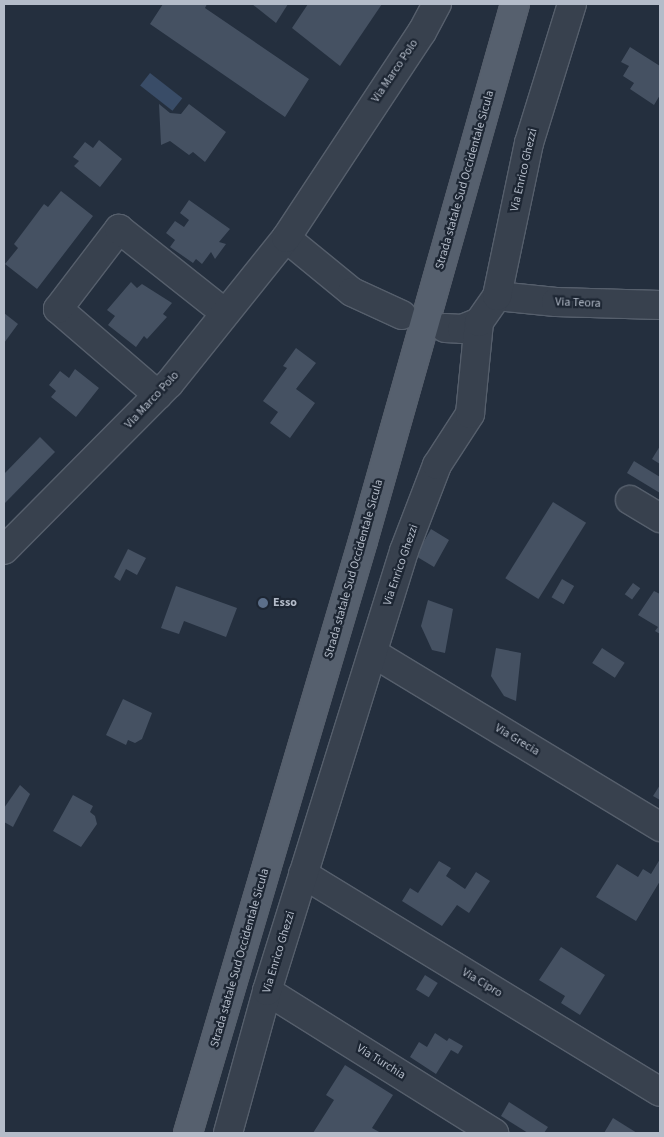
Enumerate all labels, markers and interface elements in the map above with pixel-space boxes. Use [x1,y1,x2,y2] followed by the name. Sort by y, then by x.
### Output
[369,37,421,105] street label: Via Marco Polo
[433,89,497,271] street label: Strada statale Sud Occidentale Sicula
[507,127,541,213] street label: Via Enrico Ghezzi
[555,295,601,311] street label: Via Teora
[122,368,182,432] street label: Via Marco Polo
[322,478,386,660] street label: Strada statale Sud Occidentale Sicula
[380,523,422,607] street label: Via Enrico Ghezzi
[273,596,297,610] place label: Esso
[257,597,269,609] marker: Esso
[492,721,542,759] street label: Via Grecia
[208,867,272,1049] street label: Strada statale Sud Occidentale Sicula
[260,909,298,995] street label: Via Enrico Ghezzi
[459,965,505,1001] street label: Via Cipro
[354,1041,408,1083] street label: Via Turchia

